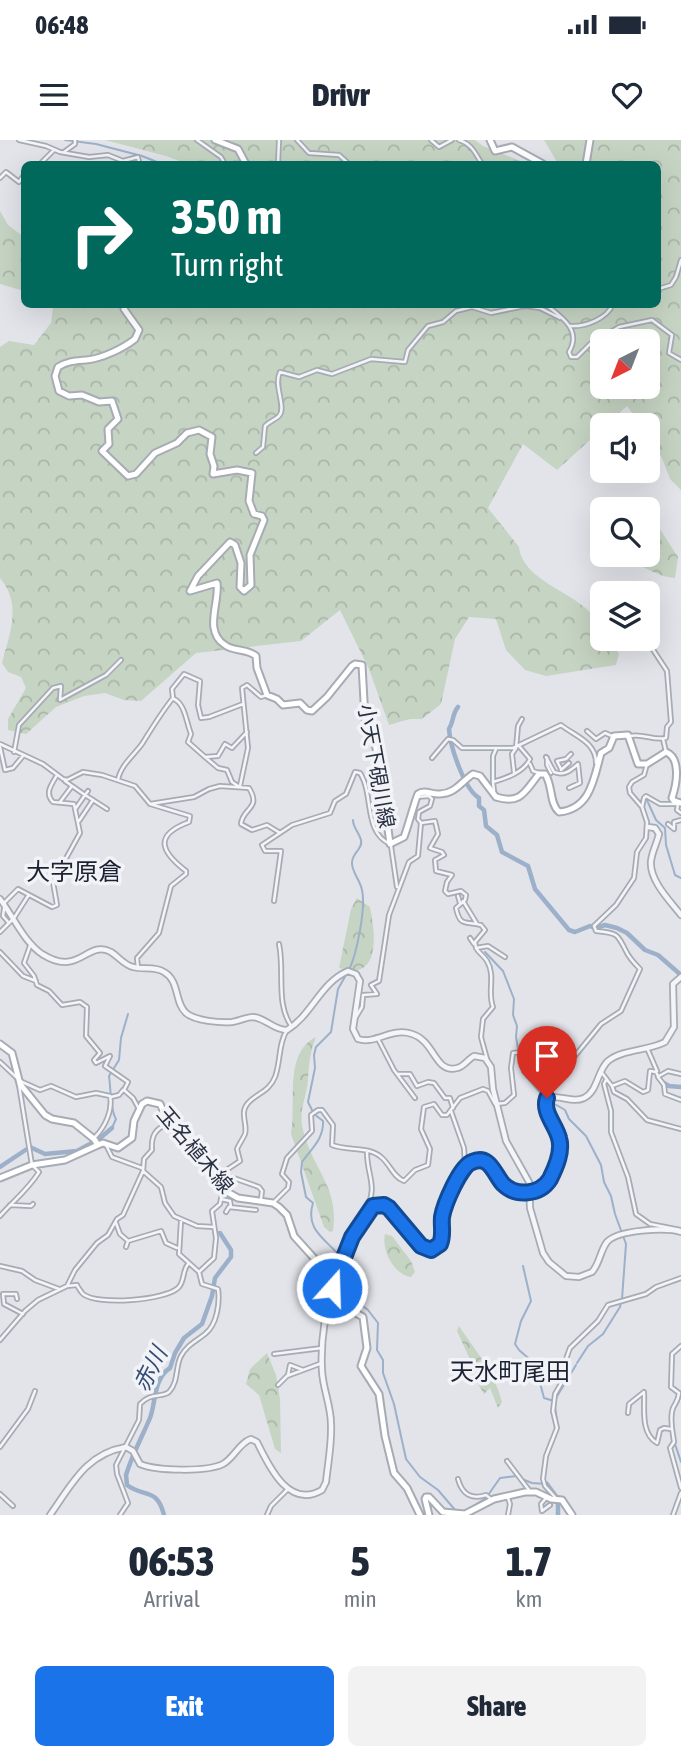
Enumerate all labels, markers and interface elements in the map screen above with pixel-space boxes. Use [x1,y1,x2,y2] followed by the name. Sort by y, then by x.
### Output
[35,10,89,40] text: 06:48
[35,76,73,114] icon: menu
[312,76,369,113] text: Drivr
[608,76,646,114] icon: heart
[171,188,282,244] text: 350 m
[56,189,147,280] icon: right
[171,246,284,283] text: Turn right
[590,329,660,399] north arrow
[590,329,660,651] map controls
[590,413,660,483] button: sound
[590,497,660,567] button: search
[590,581,660,651] button: layers
[354,702,400,830] street label: 小天下硯川線
[26,858,122,885] district label: 大字原倉
[517,1026,577,1098] pin
[528,1037,566,1075] icon: arrive
[153,1101,239,1197] street label: 玉名植木線
[295,1251,369,1325] position arrow
[128,1340,173,1395] water label: 赤川
[450,1358,570,1385] district label: 天水町尾田
[129,1537,215,1585] text: 06:53
[350,1537,370,1585] text: 5
[505,1537,552,1585] text: 1.7
[144,1586,200,1612] text: Arrival
[344,1586,377,1612] text: min
[516,1586,542,1612] text: km
[35,1666,334,1746] button: Exit
[348,1666,646,1746] button: Share

